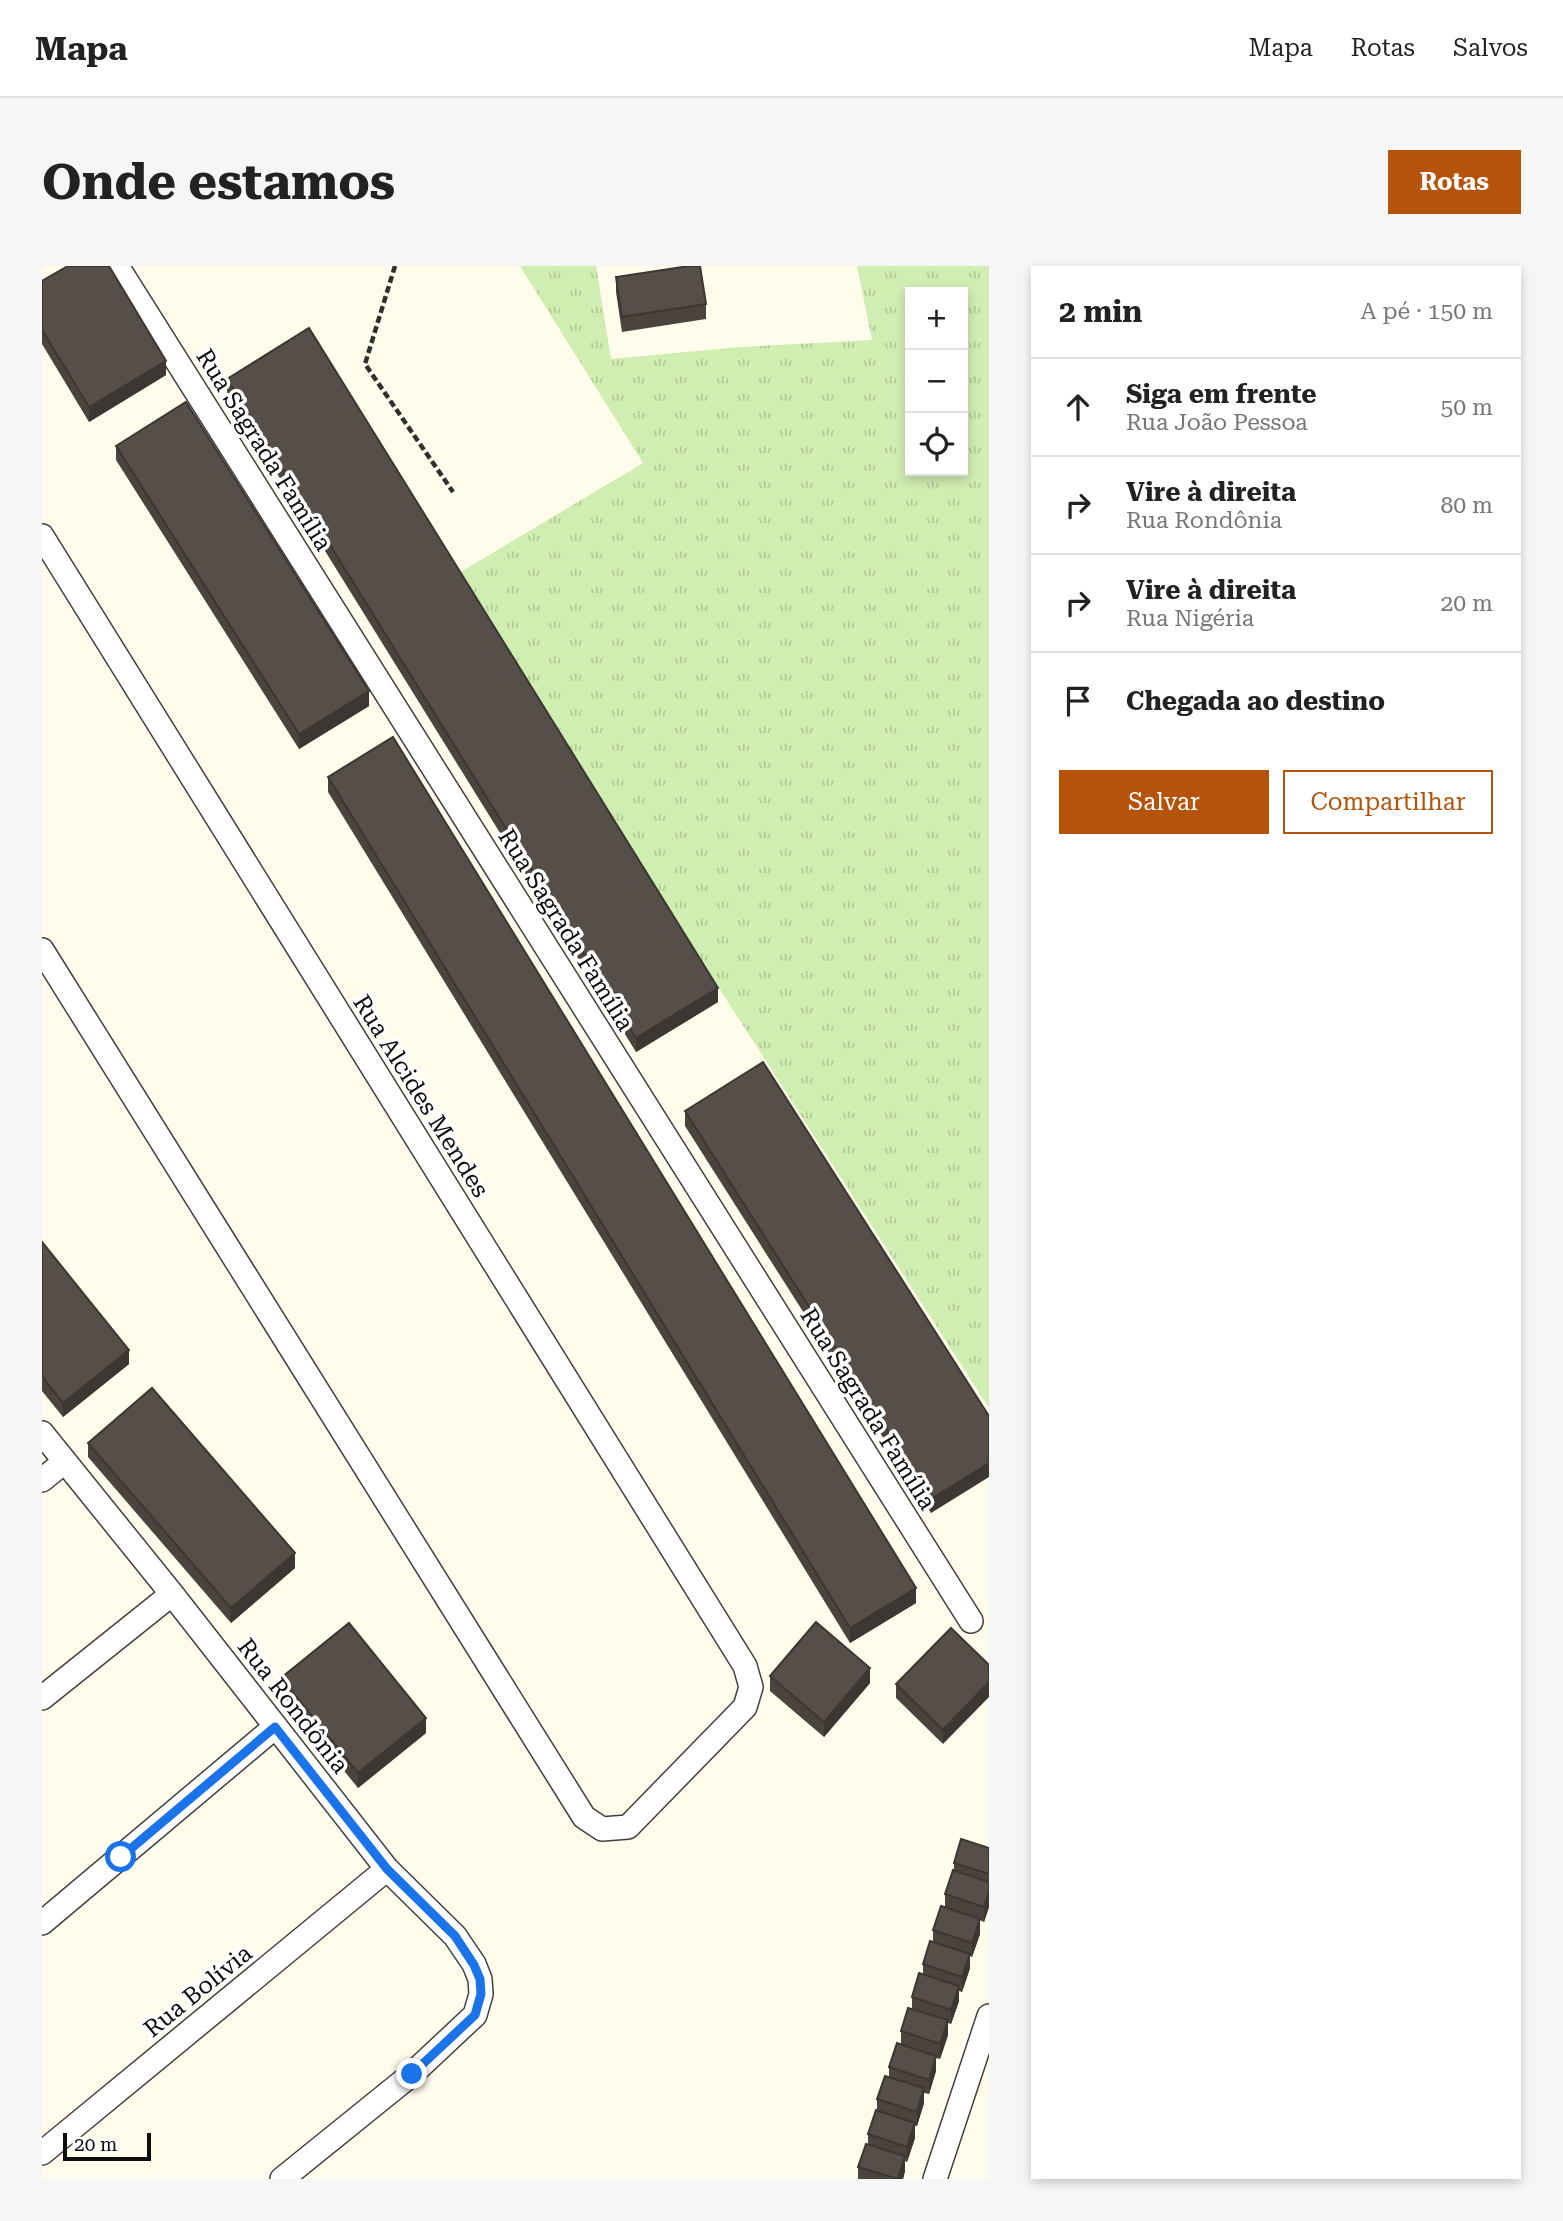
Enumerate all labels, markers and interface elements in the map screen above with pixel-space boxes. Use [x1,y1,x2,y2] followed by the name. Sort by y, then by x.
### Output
[35,29,128,68] text: Mapa
[1249,34,1313,62] text: Mapa
[1351,34,1415,62] text: Rotas
[1453,34,1528,62] text: Salvos
[1388,150,1521,214] button: Rotas
[42,154,395,211] text: Onde estamos
[905,287,968,476] map controls
[905,287,968,350] button: +
[1059,294,1142,329] text: 2 min
[1361,298,1493,325] text: A pé · 150 m
[190,344,338,556] street label: Rua Sagrada Família
[905,350,968,413] button: −
[1126,379,1316,409] text: Siga em frente
[1059,388,1097,426] icon: ahead
[1440,394,1493,421] text: 50 m
[1126,409,1308,436] text: Rua João Pessoa
[905,413,968,476] button: locate
[1126,477,1296,507] text: Vire à direita
[1059,486,1097,524] icon: right
[1440,492,1493,519] text: 80 m
[1126,507,1282,534] text: Rua Rondônia
[1126,575,1296,605] text: Vire à direita
[1059,584,1097,622] icon: right
[1440,590,1493,617] text: 20 m
[1126,605,1254,632] text: Rua Nigéria
[1059,682,1097,720] icon: arrive
[1126,686,1385,716] text: Chegada ao destino
[1059,770,1269,834] button: Salvar
[1283,770,1493,834] button: Compartilhar
[492,824,640,1036] street label: Rua Sagrada Família
[347,990,495,1202] street label: Rua Alcides Mendes
[794,1303,942,1515] street label: Rua Sagrada Família
[232,1633,354,1779] street label: Rua Rondônia
[105,1841,136,1872] route start
[138,1939,258,2043] street label: Rua Bolívia
[396,2058,427,2089] route end
[63,2130,150,2162] scale bar
[74,2133,117,2156] text: 20 m

